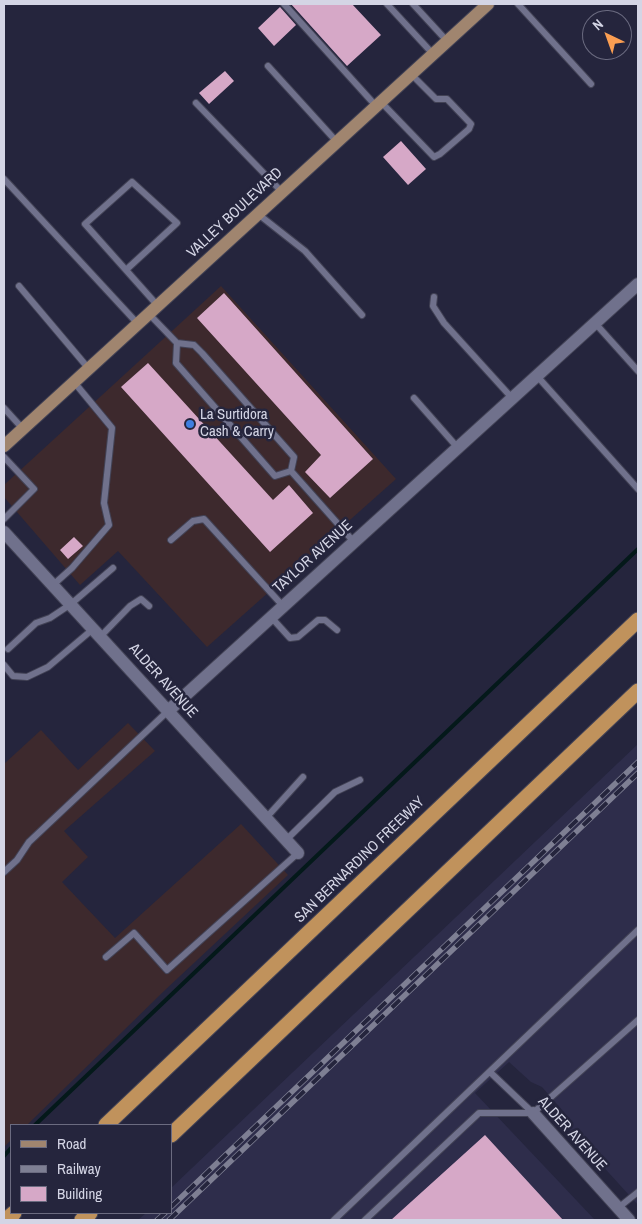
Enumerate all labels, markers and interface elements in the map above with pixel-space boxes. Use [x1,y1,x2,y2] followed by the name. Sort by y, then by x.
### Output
[582,10,632,60] north arrow
[589,15,607,34] text: N
[184,164,286,262] street label: VALLEY BOULEVARD
[200,406,274,441] place label: La Surtidora Cash & Carry
[184,418,196,430] marker: La Surtidora Cash & Carry
[270,517,356,597] street label: TAYLOR AVENUE
[125,640,201,722] street label: ALDER AVENUE
[291,793,429,927] street label: SAN BERNARDINO FREEWAY
[534,1093,610,1175] street label: ALDER AVENUE
[10,1124,172,1214] legend
[57,1133,86,1154] text: Road
[57,1158,101,1179] text: Railway
[57,1183,102,1204] text: Building

